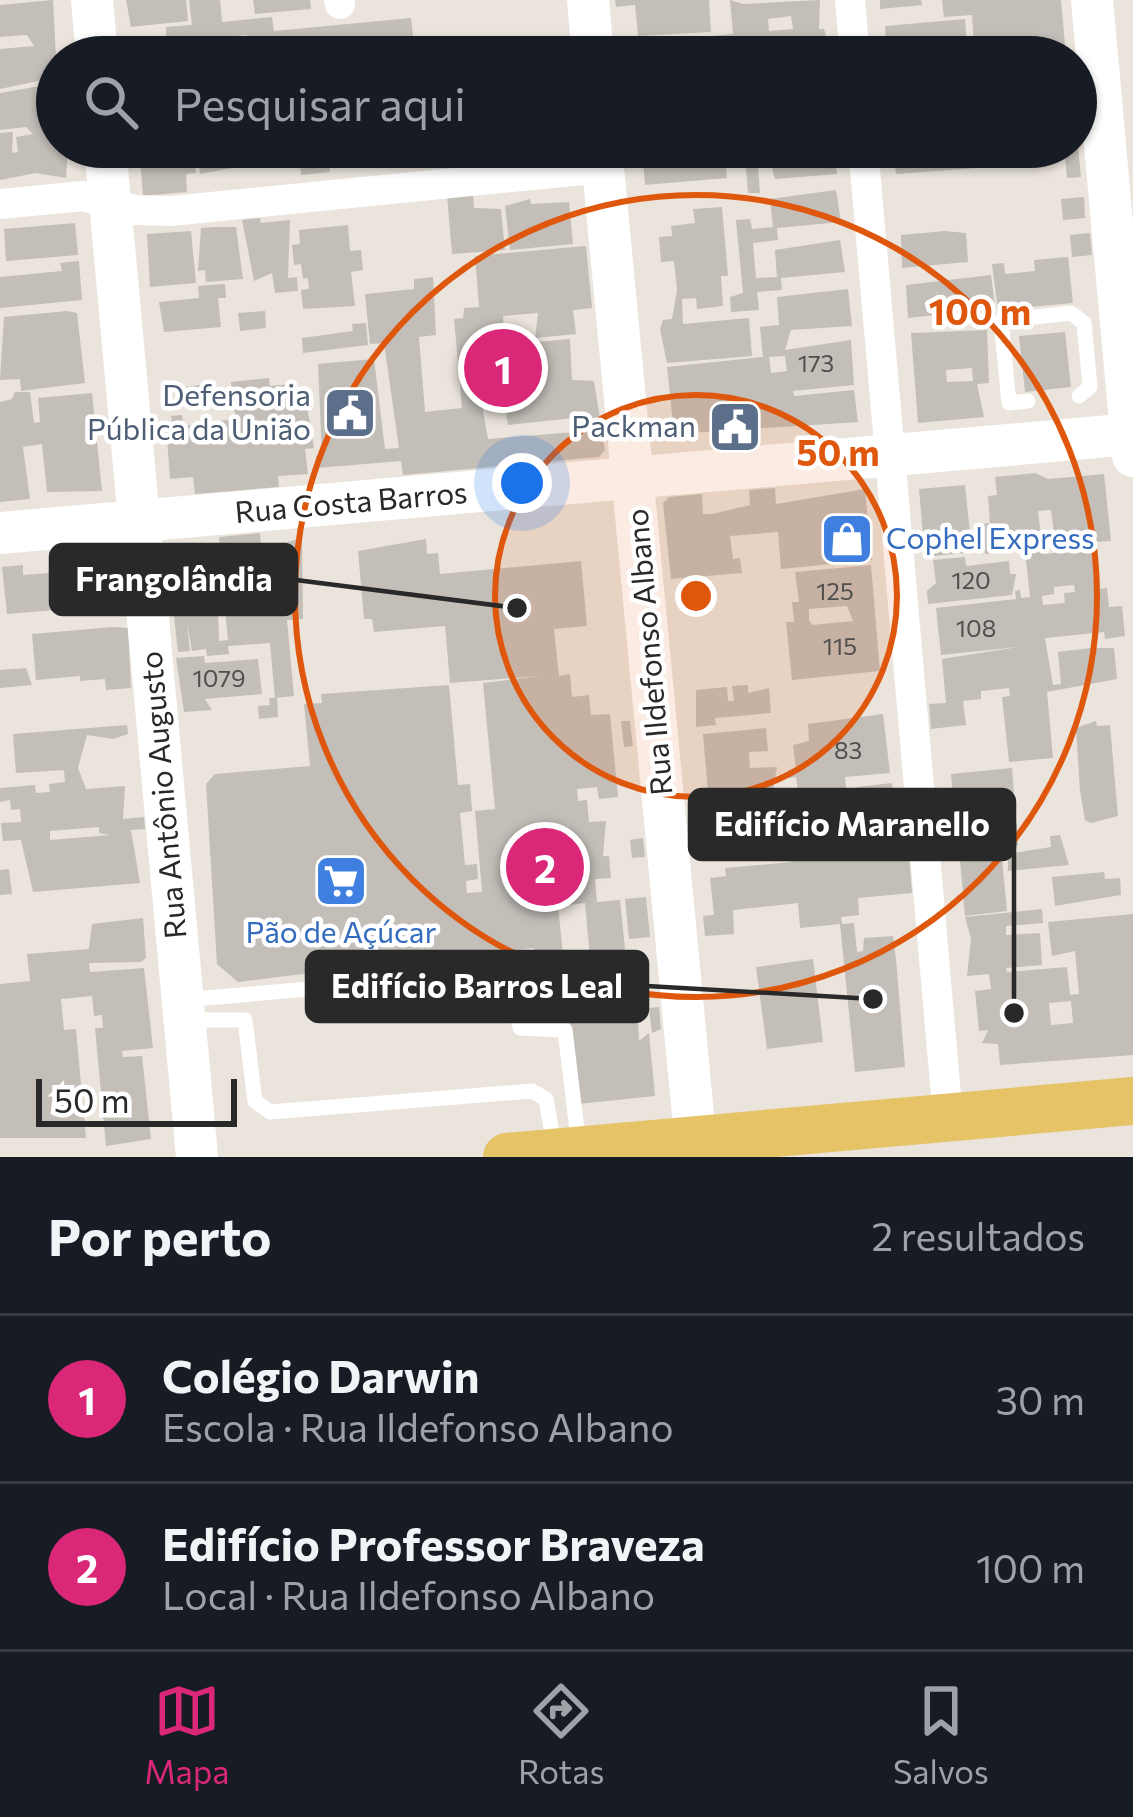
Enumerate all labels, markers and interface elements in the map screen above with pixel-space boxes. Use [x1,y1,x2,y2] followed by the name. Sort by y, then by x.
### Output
[36,36,1097,168] search box
[78,69,144,135] icon: search
[174,75,466,130] text: Pesquisar aqui
[929,288,1031,332] text: 100 m
[464,323,542,413] pin: 1
[798,348,834,377] house number: 173
[87,375,311,446] place label: Defensoria Pública da União
[322,385,378,441] public building icon: Defensoria Pública da União
[707,399,763,455] public building icon: Packman
[571,406,696,443] place label: Packman
[796,429,880,473] text: 50 m
[492,453,552,513] your location
[233,472,469,529] street label: Rua Costa Barros
[617,507,678,797] street label: Rua Ildefonso Albano
[819,511,875,567] shop icon: Cophel Express
[886,518,1095,555] place label: Cophel Express
[51,545,296,614] callout: Frangolândia
[75,557,273,598] text: Frangolândia
[951,565,991,594] house number: 120
[675,575,717,617] centre of rings
[816,576,854,605] house number: 125
[956,613,996,642] house number: 108
[823,631,857,660] house number: 115
[131,650,193,940] street label: Rua Antônio Augusto
[193,663,246,692] house number: 1079
[834,735,862,764] house number: 83
[690,790,1014,859] callout: Edifício Maranello
[714,802,990,843] text: Edifício Maranello
[506,822,584,912] pin: 2
[313,853,369,909] supermarket icon: Pão de Açúcar
[245,912,437,949] place label: Pão de Açúcar
[307,952,647,1021] callout: Edifício Barros Leal
[331,964,623,1005] text: Edifício Barros Leal
[36,1073,237,1126] scale bar
[54,1079,130,1120] text: 50 m
[48,1204,272,1267] text: Por perto
[871,1211,1085,1259] text: 2 resultados
[162,1347,480,1402] text: Colégio Darwin
[78,1375,96,1423] text: 1
[996,1375,1085,1423] text: 30 m
[162,1402,674,1450] text: Escola · Rua Ildefonso Albano
[162,1515,705,1570] text: Edifício Professor Braveza
[76,1543,98,1591] text: 2
[976,1543,1085,1591] text: 100 m
[162,1570,655,1618] text: Local · Rua Ildefonso Albano
[144,1678,230,1791] tab: Mapa
[518,1678,604,1791] tab: Rotas
[893,1678,989,1791] tab: Salvos

